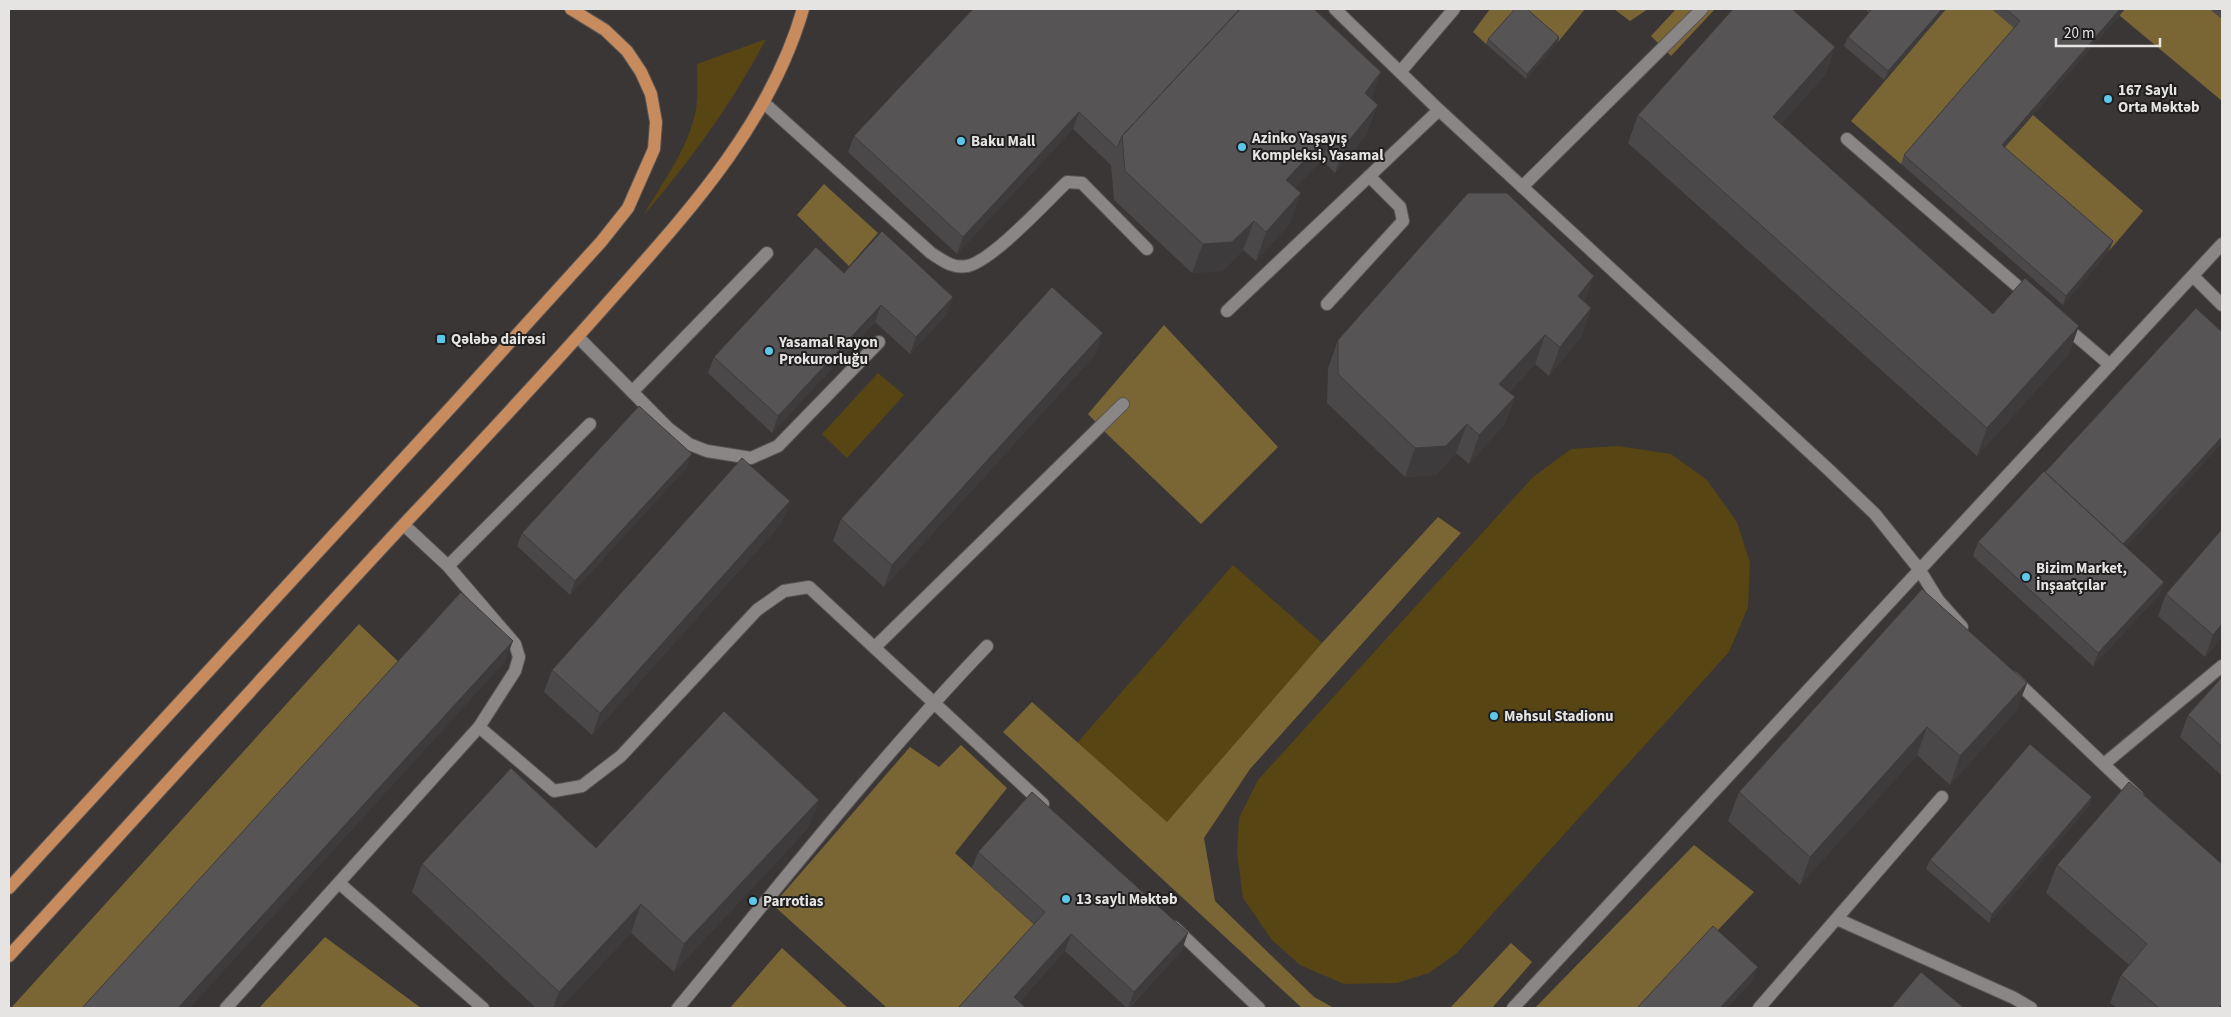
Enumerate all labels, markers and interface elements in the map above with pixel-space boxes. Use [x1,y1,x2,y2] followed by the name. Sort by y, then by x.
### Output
[2056,15,2160,47] scale bar
[2064,23,2094,44] text: 20 m
[2118,80,2200,118] place label: 167 Saylı Orta Məktəb
[2102,93,2114,105] marker: 167 Saylı Orta Məktəb
[1251,128,1384,166] place label: Azinko Yaşayış Kompleksi, Yasamal
[971,131,1036,152] place label: Baku Mall
[955,135,967,147] marker: Baku Mall
[1236,141,1248,153] marker: Azinko Yaşayış Kompleksi, Yasamal
[451,329,546,350] place label: Qələbə dairəsi
[778,332,878,370] place label: Yasamal Rayon Prokurorluğu
[435,333,447,345] marker: Qələbə dairəsi
[763,345,775,357] marker: Yasamal Rayon Prokurorluğu
[2036,558,2127,596] place label: Bizim Market, İnşaatçılar
[2020,571,2032,583] marker: Bizim Market, İnşaatçılar
[1504,706,1614,727] place label: Məhsul Stadionu
[1488,710,1500,722] marker: Məhsul Stadionu
[1076,889,1178,910] place label: 13 saylı Məktəb
[763,891,824,912] place label: Parrotias
[1060,893,1072,905] marker: 13 saylı Məktəb
[747,895,759,907] marker: Parrotias

